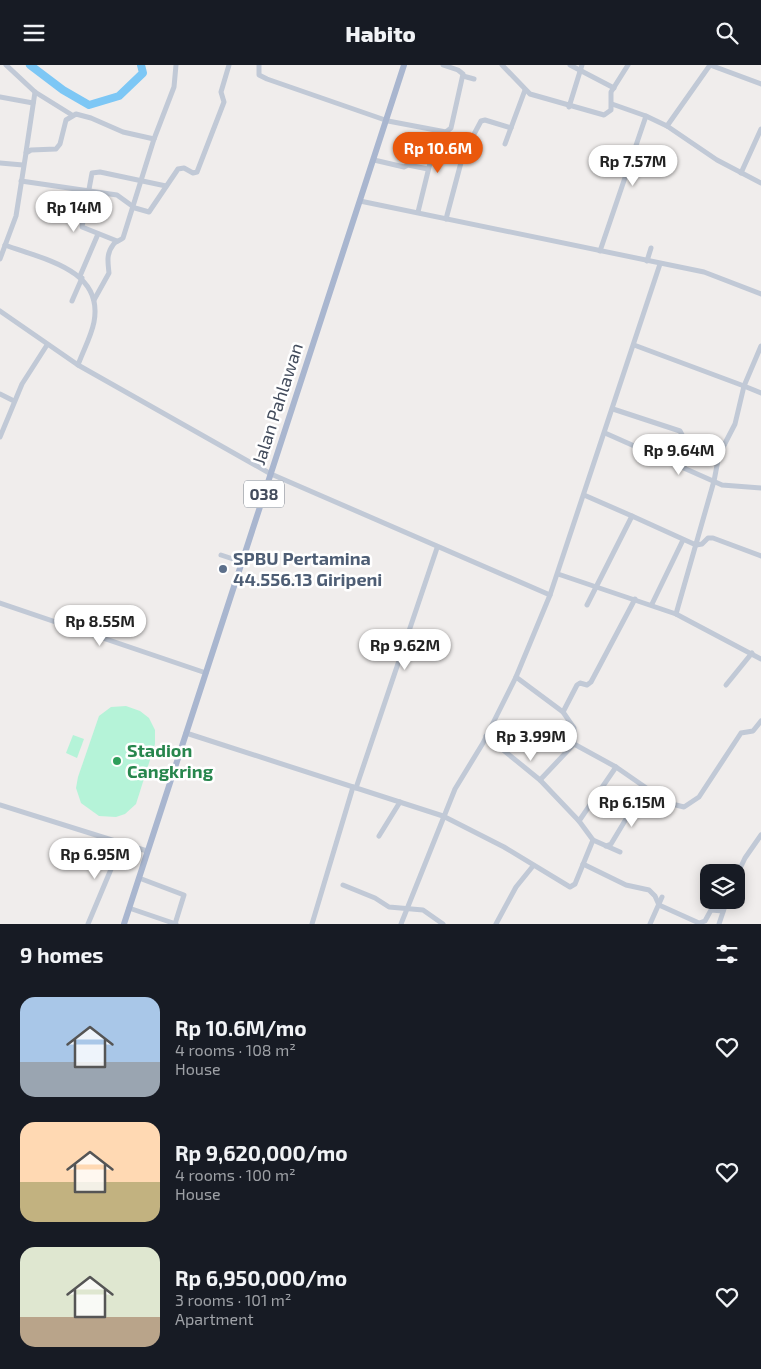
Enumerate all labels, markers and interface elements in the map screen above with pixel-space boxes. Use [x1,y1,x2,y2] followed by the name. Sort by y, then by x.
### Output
[20,19,48,47] icon: menu
[713,19,741,47] icon: search
[345,20,416,46] text: Habito
[386,131,490,174] pin: Rp 10.6M
[404,138,472,157] text: Rp 10.6M
[581,145,685,187] pin: Rp 7.57M
[599,151,667,170] text: Rp 7.57M
[33,191,115,233] pin: Rp 14M
[46,197,102,216] text: Rp 14M
[247,340,307,467] street label: Jalan Pahlawan
[627,433,731,476] pin: Rp 9.64M
[643,440,715,459] text: Rp 9.64M
[244,481,284,507] road number: 038
[233,547,382,590] place label: SPBU Pertamina 44.556.13 Giripeni
[217,563,229,575] marker: SPBU Pertamina 44.556.13 Giripeni
[48,605,152,647] pin: Rp 8.55M
[65,611,135,630] text: Rp 8.55M
[353,629,457,671] pin: Rp 9.62M
[370,635,440,654] text: Rp 9.62M
[479,719,583,762] pin: Rp 3.99M
[496,726,566,745] text: Rp 3.99M
[127,739,214,782] place label: Stadion Cangkring
[111,755,123,767] marker: Stadion Cangkring
[580,785,684,828] pin: Rp 6.15M
[599,792,665,811] text: Rp 6.15M
[43,837,147,880] pin: Rp 6.95M
[60,844,130,863] text: Rp 6.95M
[700,864,745,909] map controls
[700,864,745,909] button: layers
[713,940,741,968] icon: filters
[20,942,103,967] text: 9 homes
[175,1015,307,1040] text: Rp 10.6M/mo
[60,1017,120,1077] icon: home
[713,1033,741,1061] icon: heart
[175,1040,296,1059] text: 4 rooms · 108 m²
[175,1059,221,1078] text: House
[175,1140,348,1165] text: Rp 9,620,000/mo
[60,1142,120,1202] icon: home
[713,1158,741,1186] icon: heart
[175,1165,296,1184] text: 4 rooms · 100 m²
[175,1184,221,1203] text: House
[175,1265,347,1290] text: Rp 6,950,000/mo
[60,1267,120,1327] icon: home
[713,1283,741,1311] icon: heart
[175,1290,292,1309] text: 3 rooms · 101 m²
[175,1309,254,1328] text: Apartment

